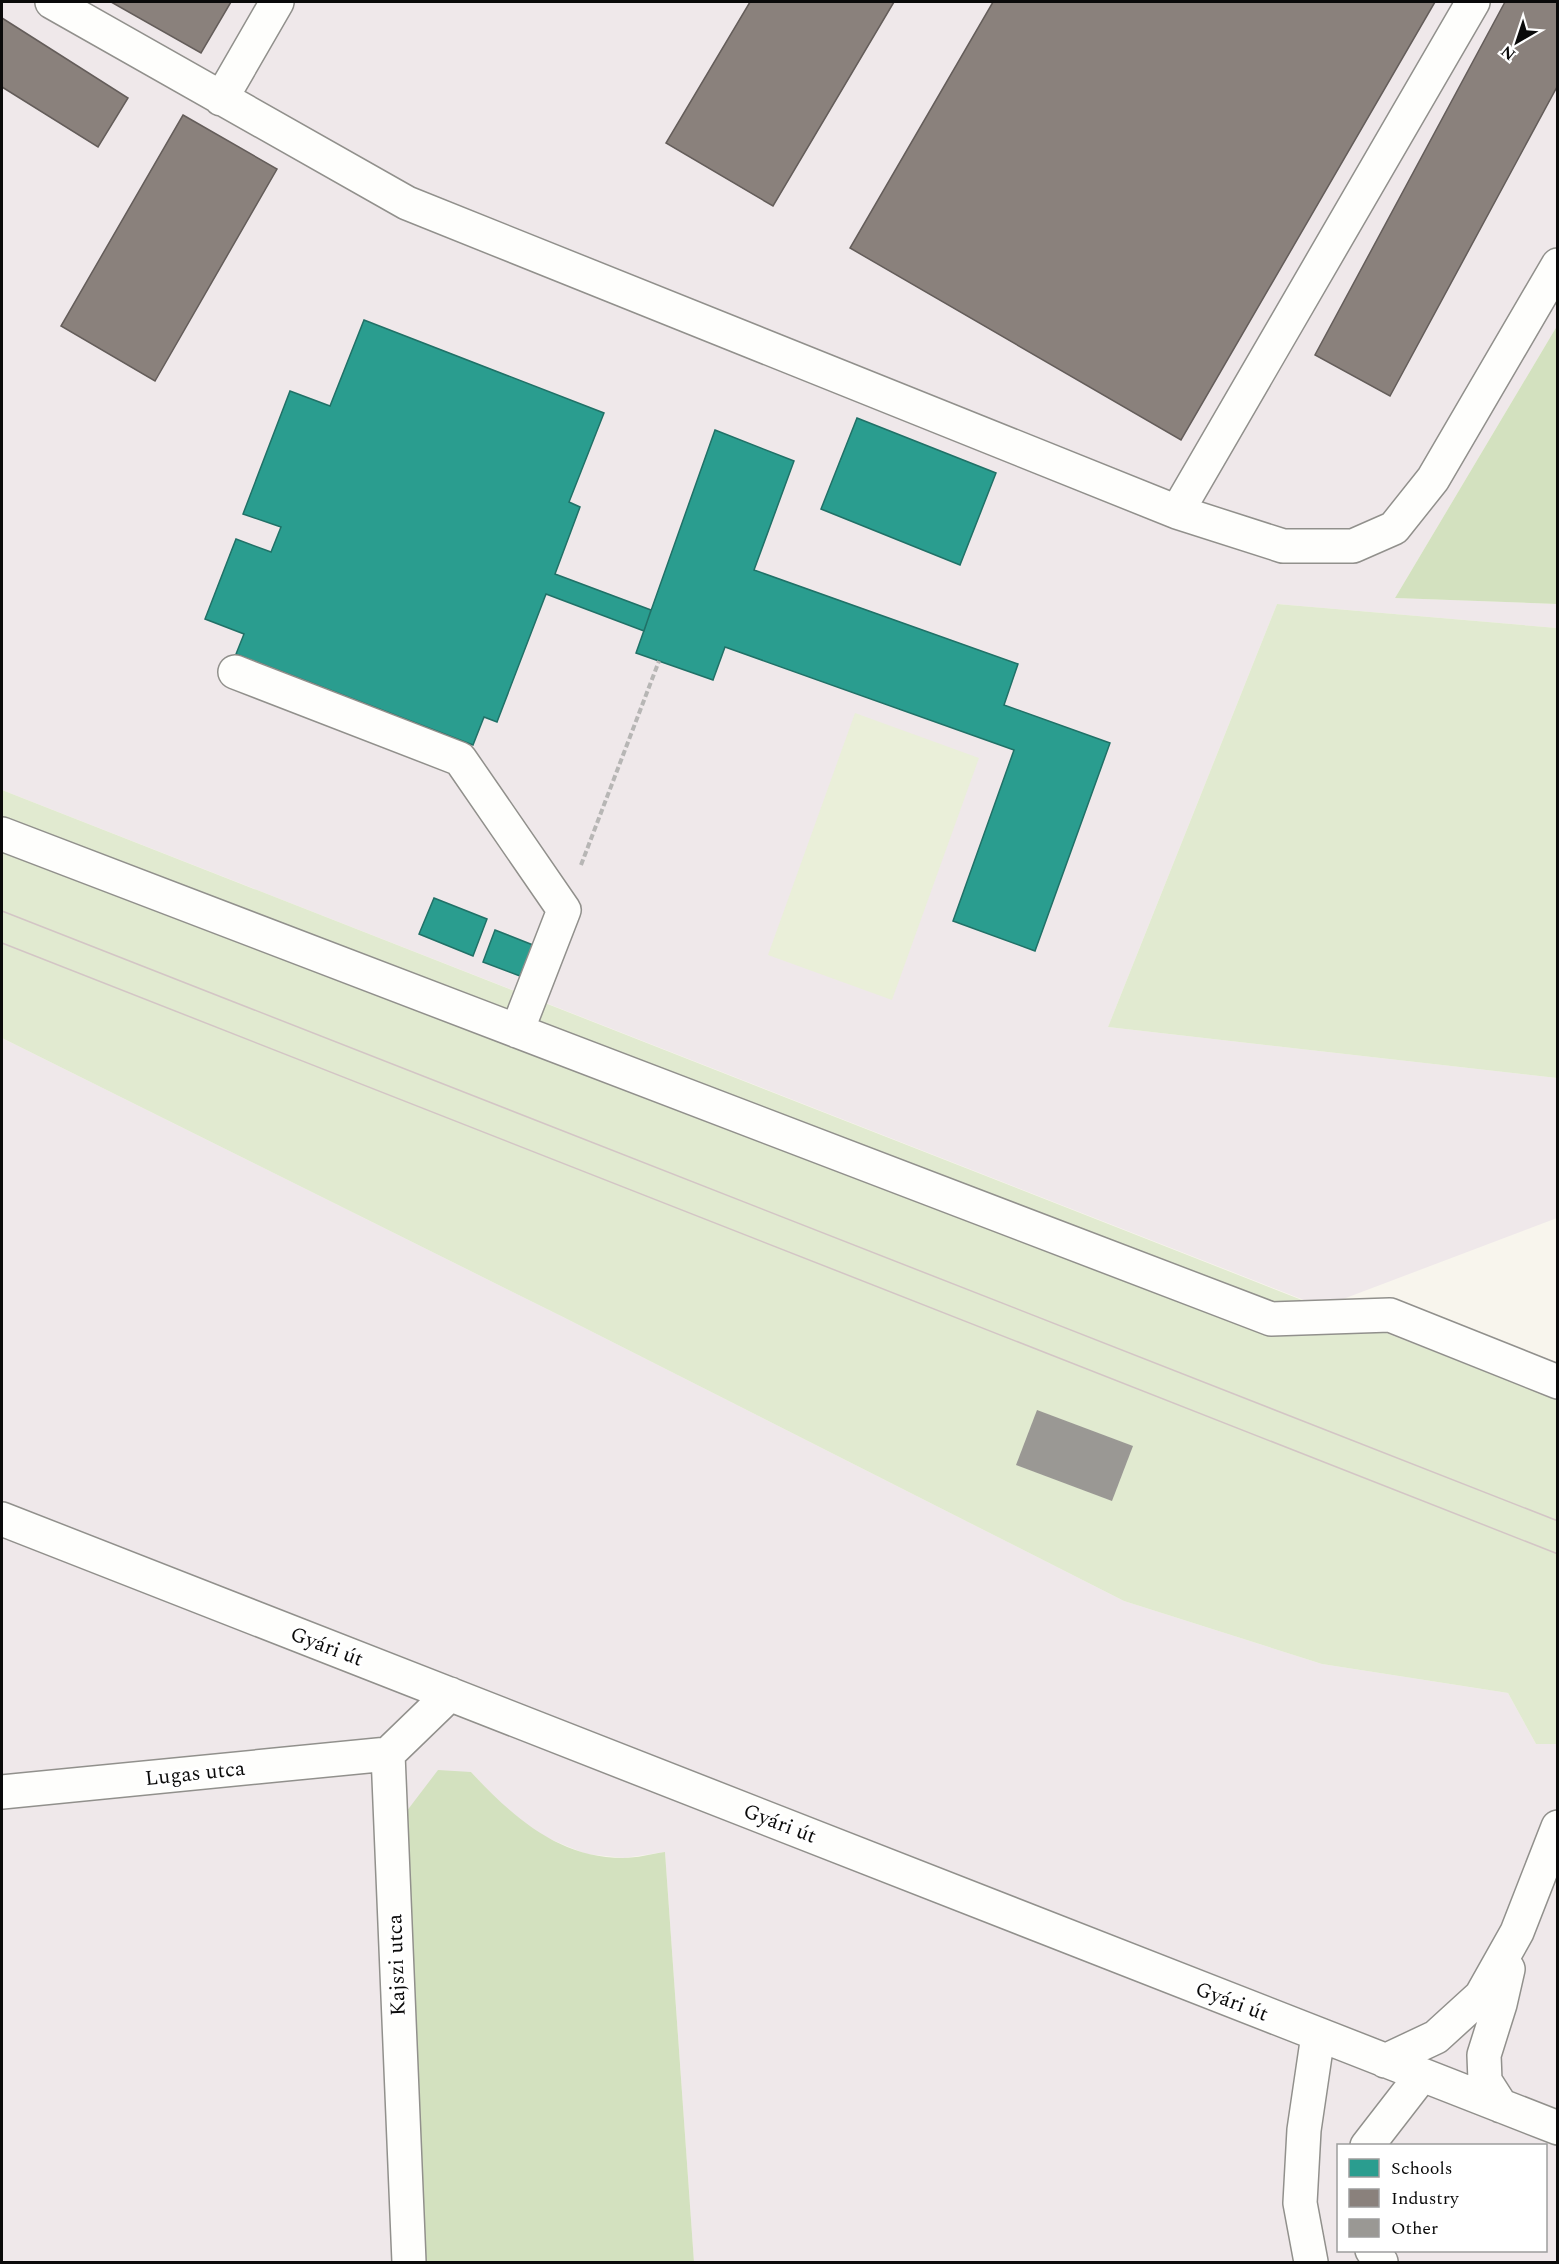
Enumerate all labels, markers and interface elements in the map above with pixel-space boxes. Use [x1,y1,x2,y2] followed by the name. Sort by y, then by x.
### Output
[1487,12,1547,72] north arrow
[1496,39,1521,66] text: N
[285,1618,368,1675] street label: Gyári út
[143,1753,247,1795] street label: Lugas utca
[738,1795,821,1852] street label: Gyári út
[379,1913,415,2016] street label: Kajszi utca
[1190,1973,1273,2030] street label: Gyári út
[1337,2144,1547,2252] legend
[1391,2155,1453,2182] text: Schools
[1391,2185,1460,2212] text: Industry
[1391,2215,1438,2242] text: Other

